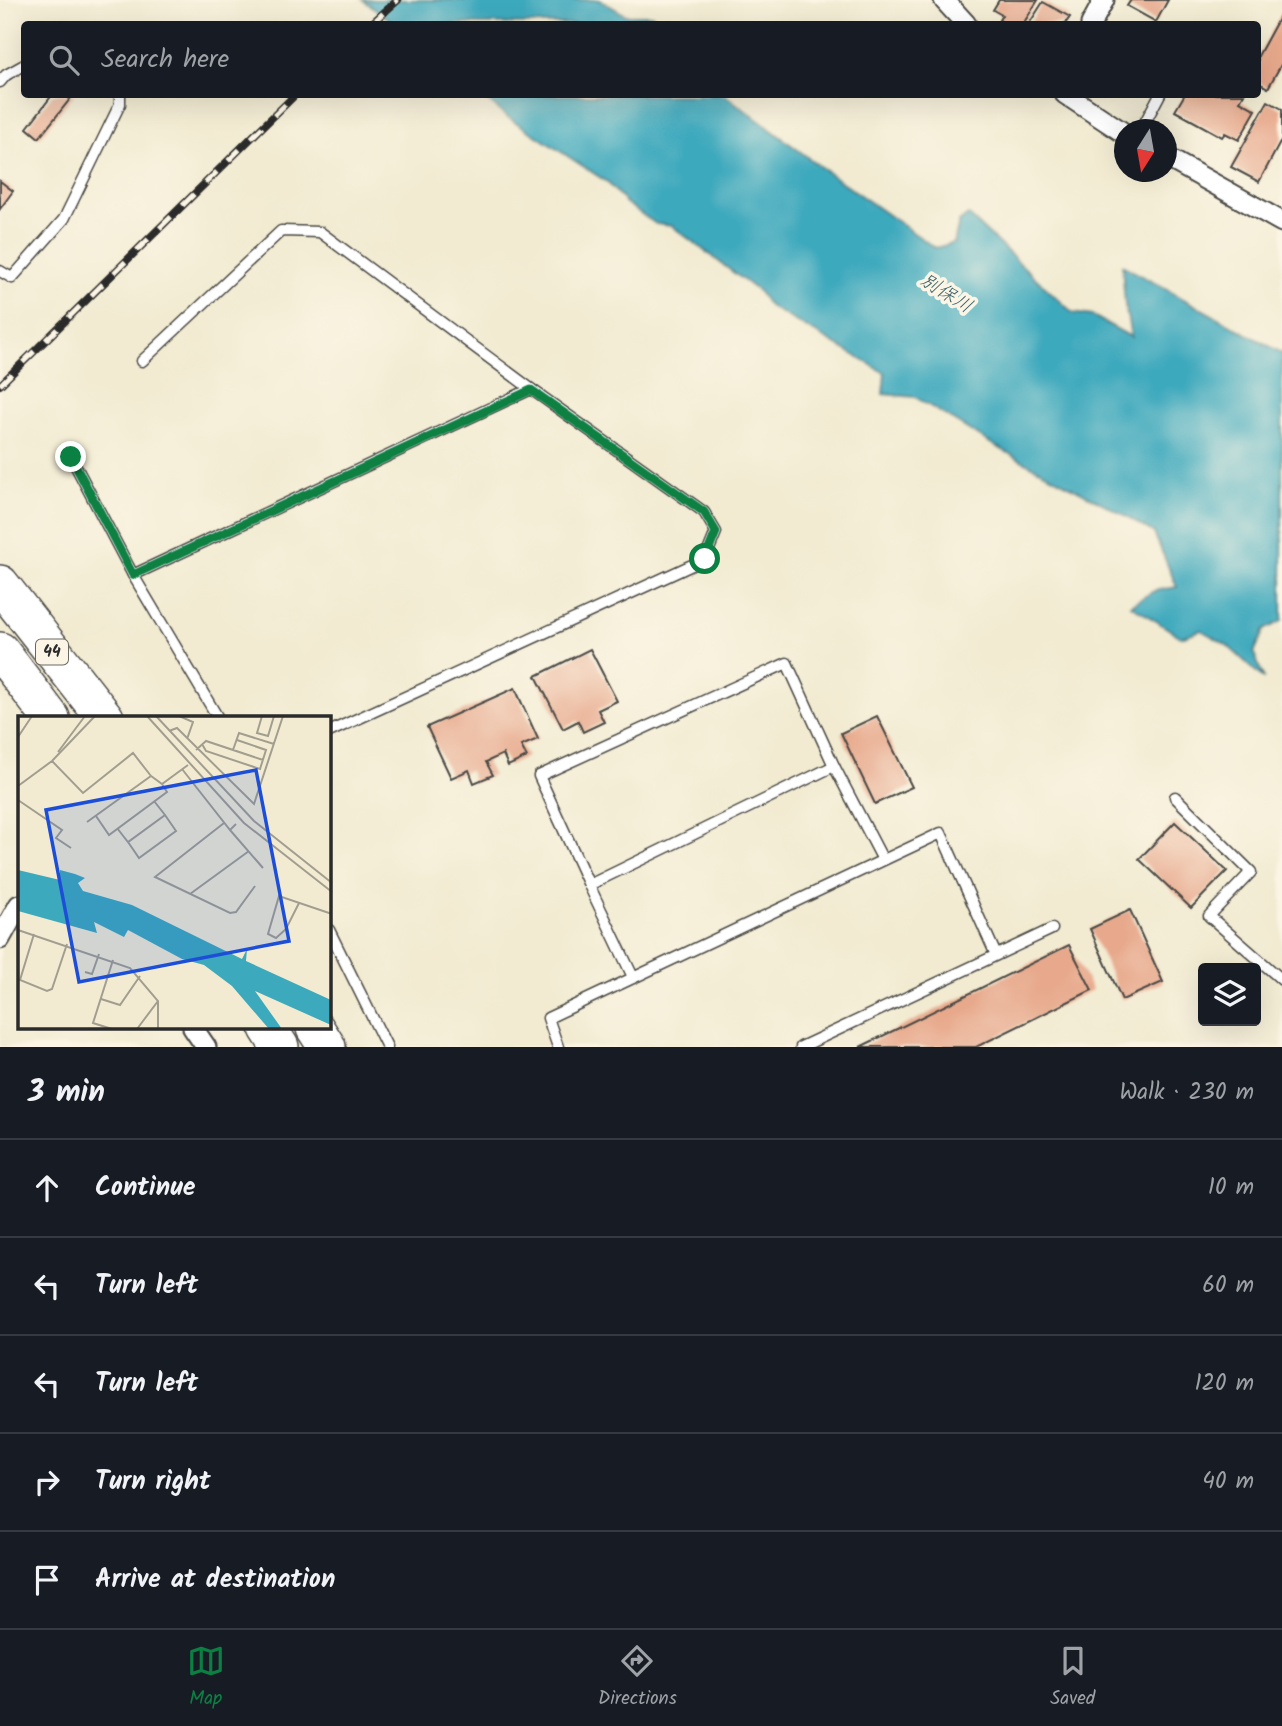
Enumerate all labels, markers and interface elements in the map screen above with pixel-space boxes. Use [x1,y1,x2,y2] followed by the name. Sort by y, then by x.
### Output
[21,21,1261,98] search box
[101,39,229,81] text: Search here
[45,41,83,79] icon: search
[1114,119,1177,182] north arrow
[914,266,978,322] water label: 別保川
[55,441,86,472] route end
[689,543,720,574] route start
[36,639,68,664] road number: 44
[18,716,331,1030] inset map
[1198,963,1261,1026] map controls
[1198,963,1261,1026] button: layers
[28,1069,105,1117] text: 3 min
[1119,1075,1254,1111] text: Walk · 230 m
[95,1167,196,1209] text: Continue
[28,1169,66,1207] icon: ahead
[1208,1170,1254,1206] text: 10 m
[95,1265,198,1307] text: Turn left
[28,1267,66,1305] icon: left
[1202,1268,1254,1304] text: 60 m
[95,1363,198,1405] text: Turn left
[28,1365,66,1403] icon: left
[1194,1366,1254,1402] text: 120 m
[95,1461,211,1503] text: Turn right
[28,1463,66,1501] icon: right
[1202,1464,1254,1500] text: 40 m
[95,1559,335,1601] text: Arrive at destination
[28,1561,66,1599] icon: arrive
[187,1642,225,1714] tab: Map
[598,1642,677,1714] tab: Directions
[1050,1642,1095,1714] tab: Saved

